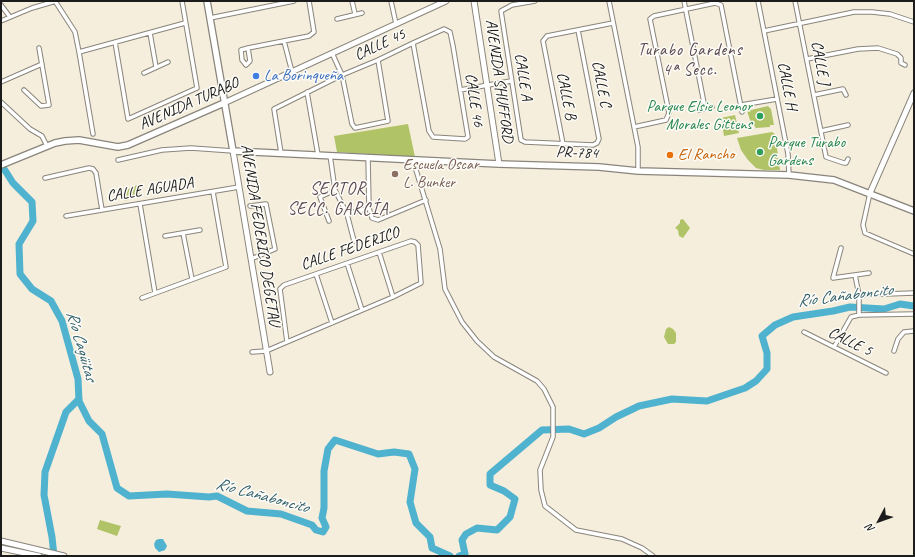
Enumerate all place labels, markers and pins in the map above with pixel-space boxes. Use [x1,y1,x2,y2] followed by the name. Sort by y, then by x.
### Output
[264,66,343,86] place label: La Borinqueña
[251,71,261,81] marker: La Borinqueña
[646,97,752,135] place label: Parque Elsie Leonor Morales Gittens
[755,111,765,121] marker: Parque Elsie Leonor Morales Gittens
[768,133,845,171] place label: Parque Turabo Gardens
[678,145,734,165] place label: El Rancho
[755,147,765,157] marker: Parque Turabo Gardens
[665,150,675,160] marker: El Rancho
[403,155,479,193] place label: Escuela Oscar L. Bunker
[390,169,400,179] marker: Escuela Oscar L. Bunker

